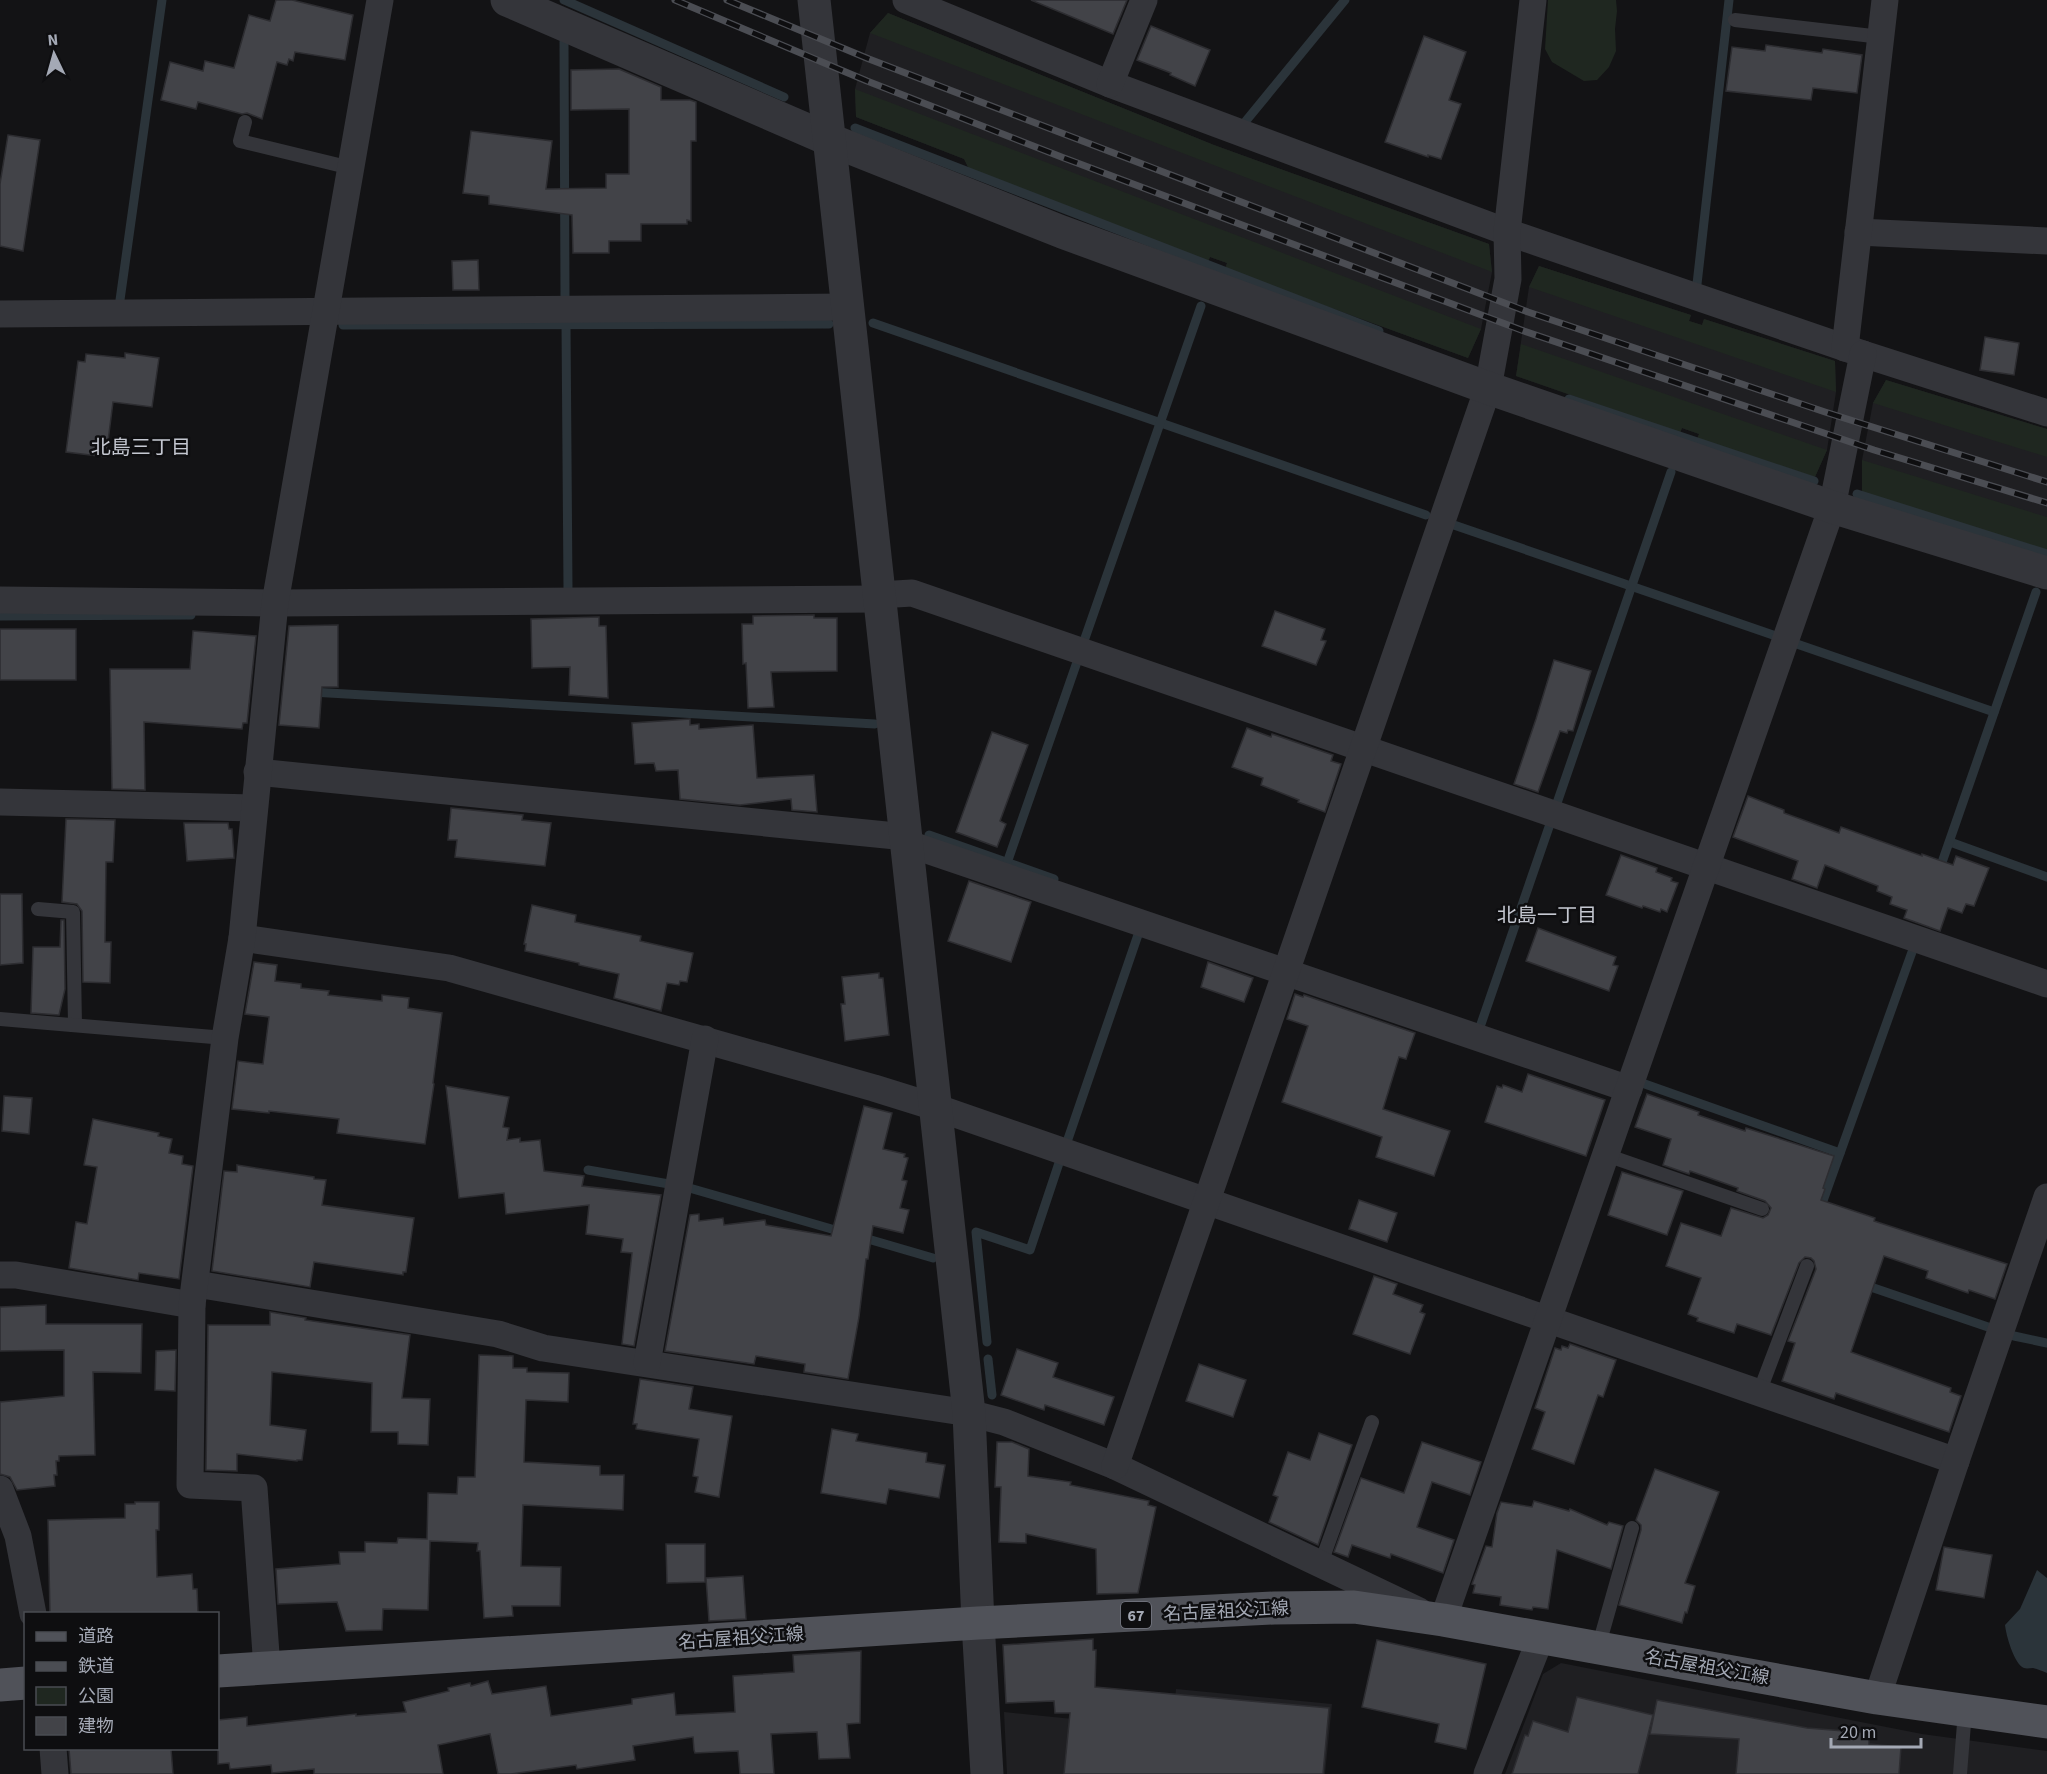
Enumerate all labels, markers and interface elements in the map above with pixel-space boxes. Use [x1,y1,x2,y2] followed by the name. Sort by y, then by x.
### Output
[24,24,84,84] north arrow
[47,29,59,51] text: N
[91,434,191,462] district label: 北島三丁目
[1497,902,1597,930] district label: 北島一丁目
[1162,1596,1290,1627] street label: 名古屋祖父江線
[1121,1602,1151,1628] road number: 67
[24,1612,219,1750] legend
[677,1622,805,1655] street label: 名古屋祖父江線
[78,1624,114,1649] text: 道路
[1643,1644,1771,1691] street label: 名古屋祖父江線
[78,1654,114,1679] text: 鉄道
[78,1684,114,1709] text: 公園
[1831,1711,1921,1749] scale bar
[78,1714,114,1739] text: 建物
[1840,1720,1876,1745] text: 20 m

